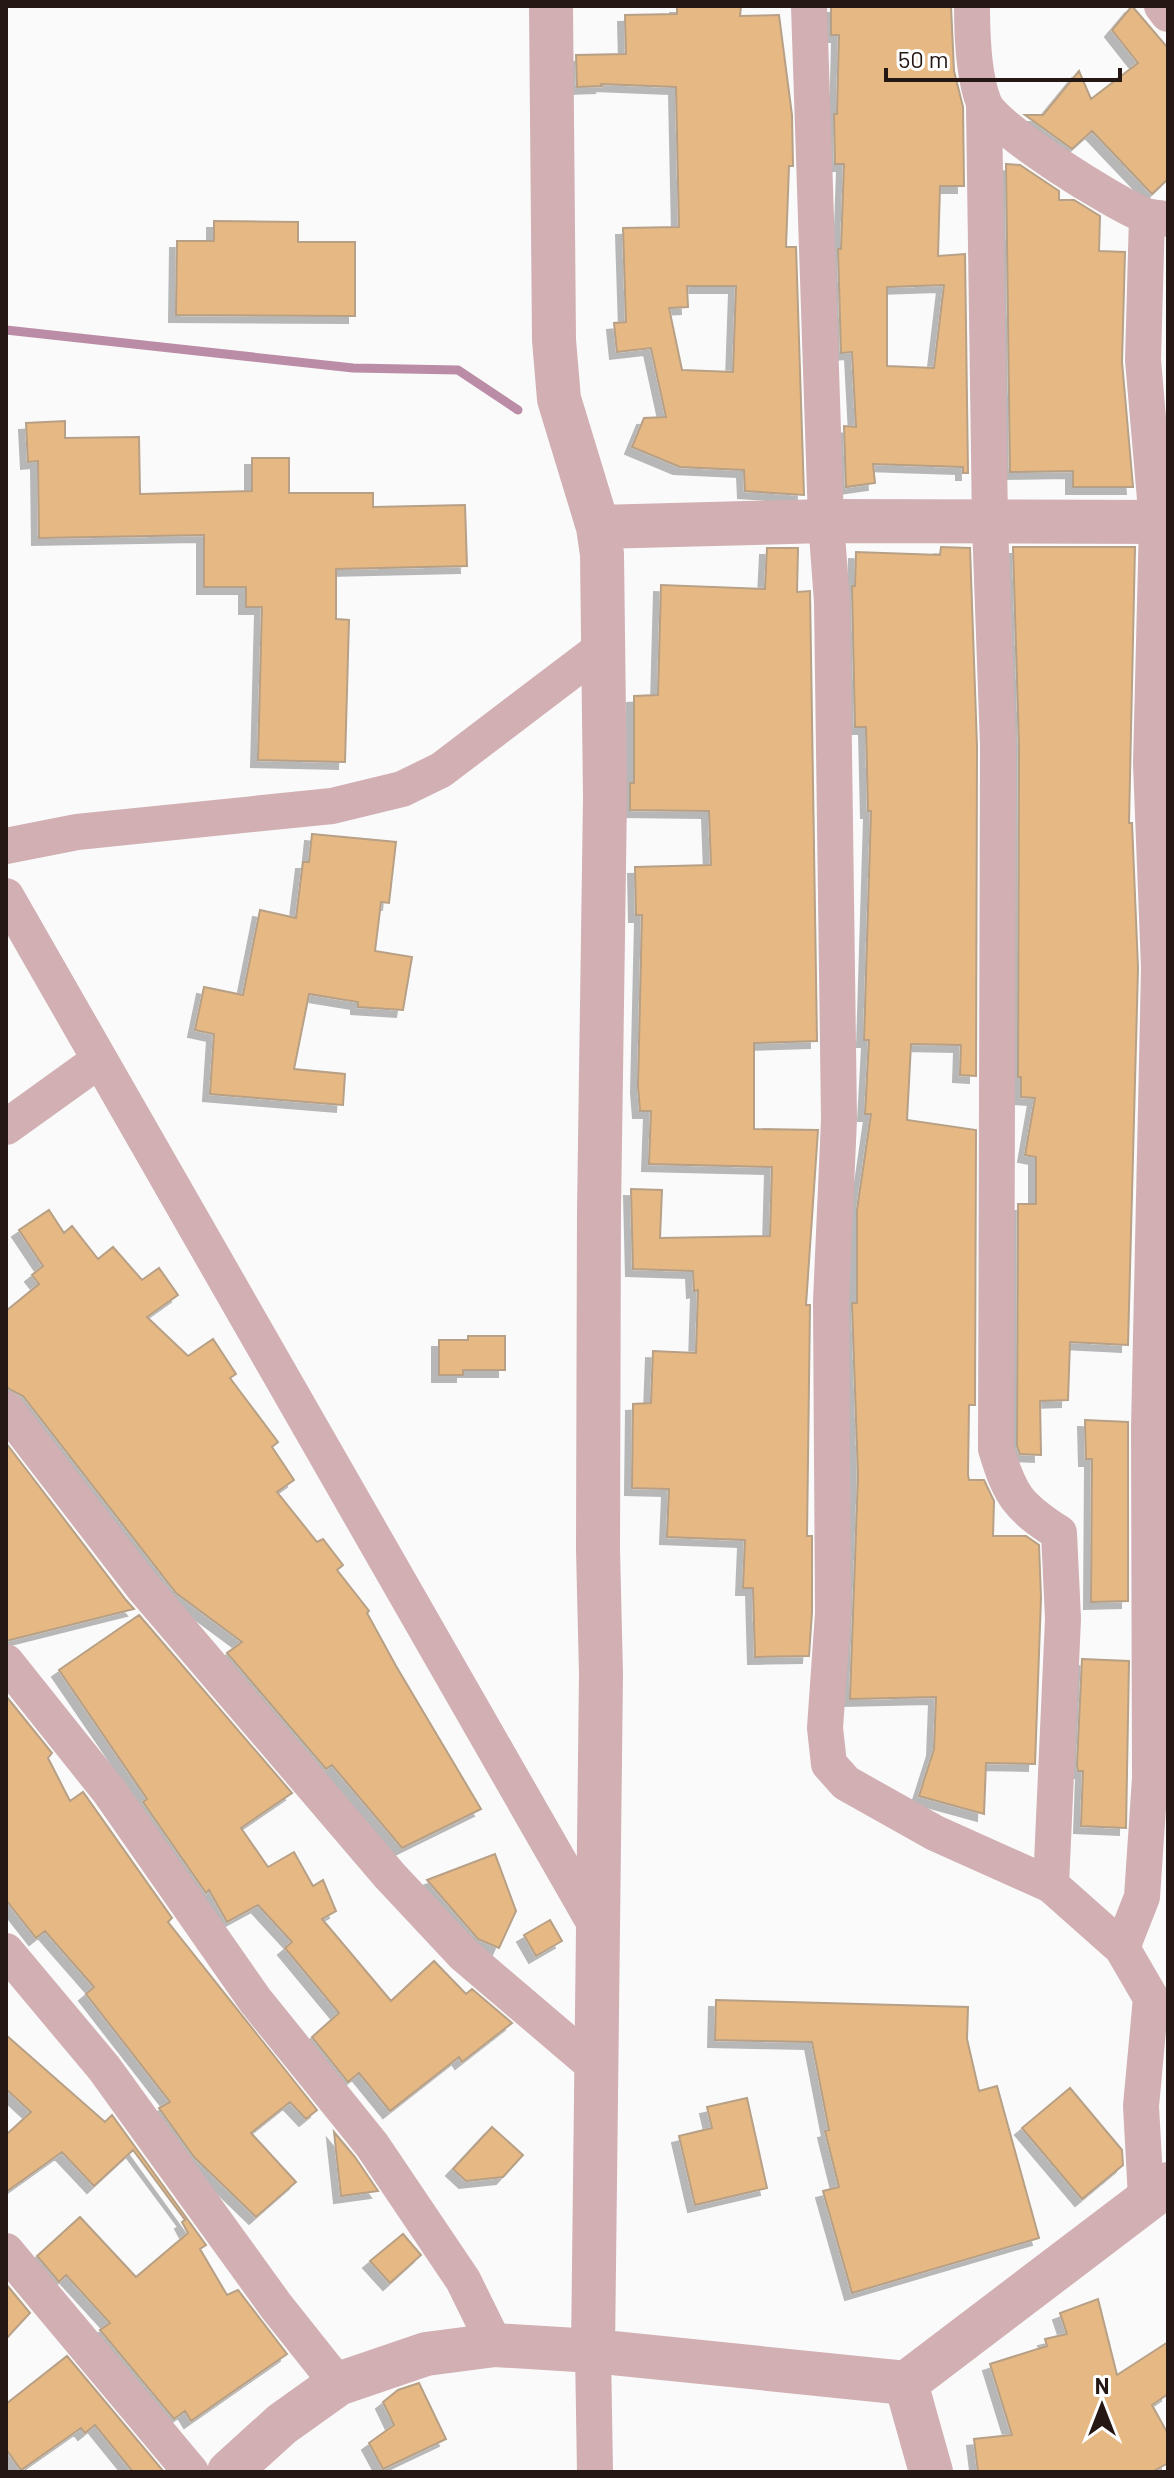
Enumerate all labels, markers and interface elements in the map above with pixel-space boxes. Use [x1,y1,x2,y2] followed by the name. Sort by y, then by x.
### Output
[886,32,1120,82] scale bar
[898,44,949,73] text: 50 m
[1062,2366,1142,2446] north arrow
[1095,2372,1109,2398] text: N

